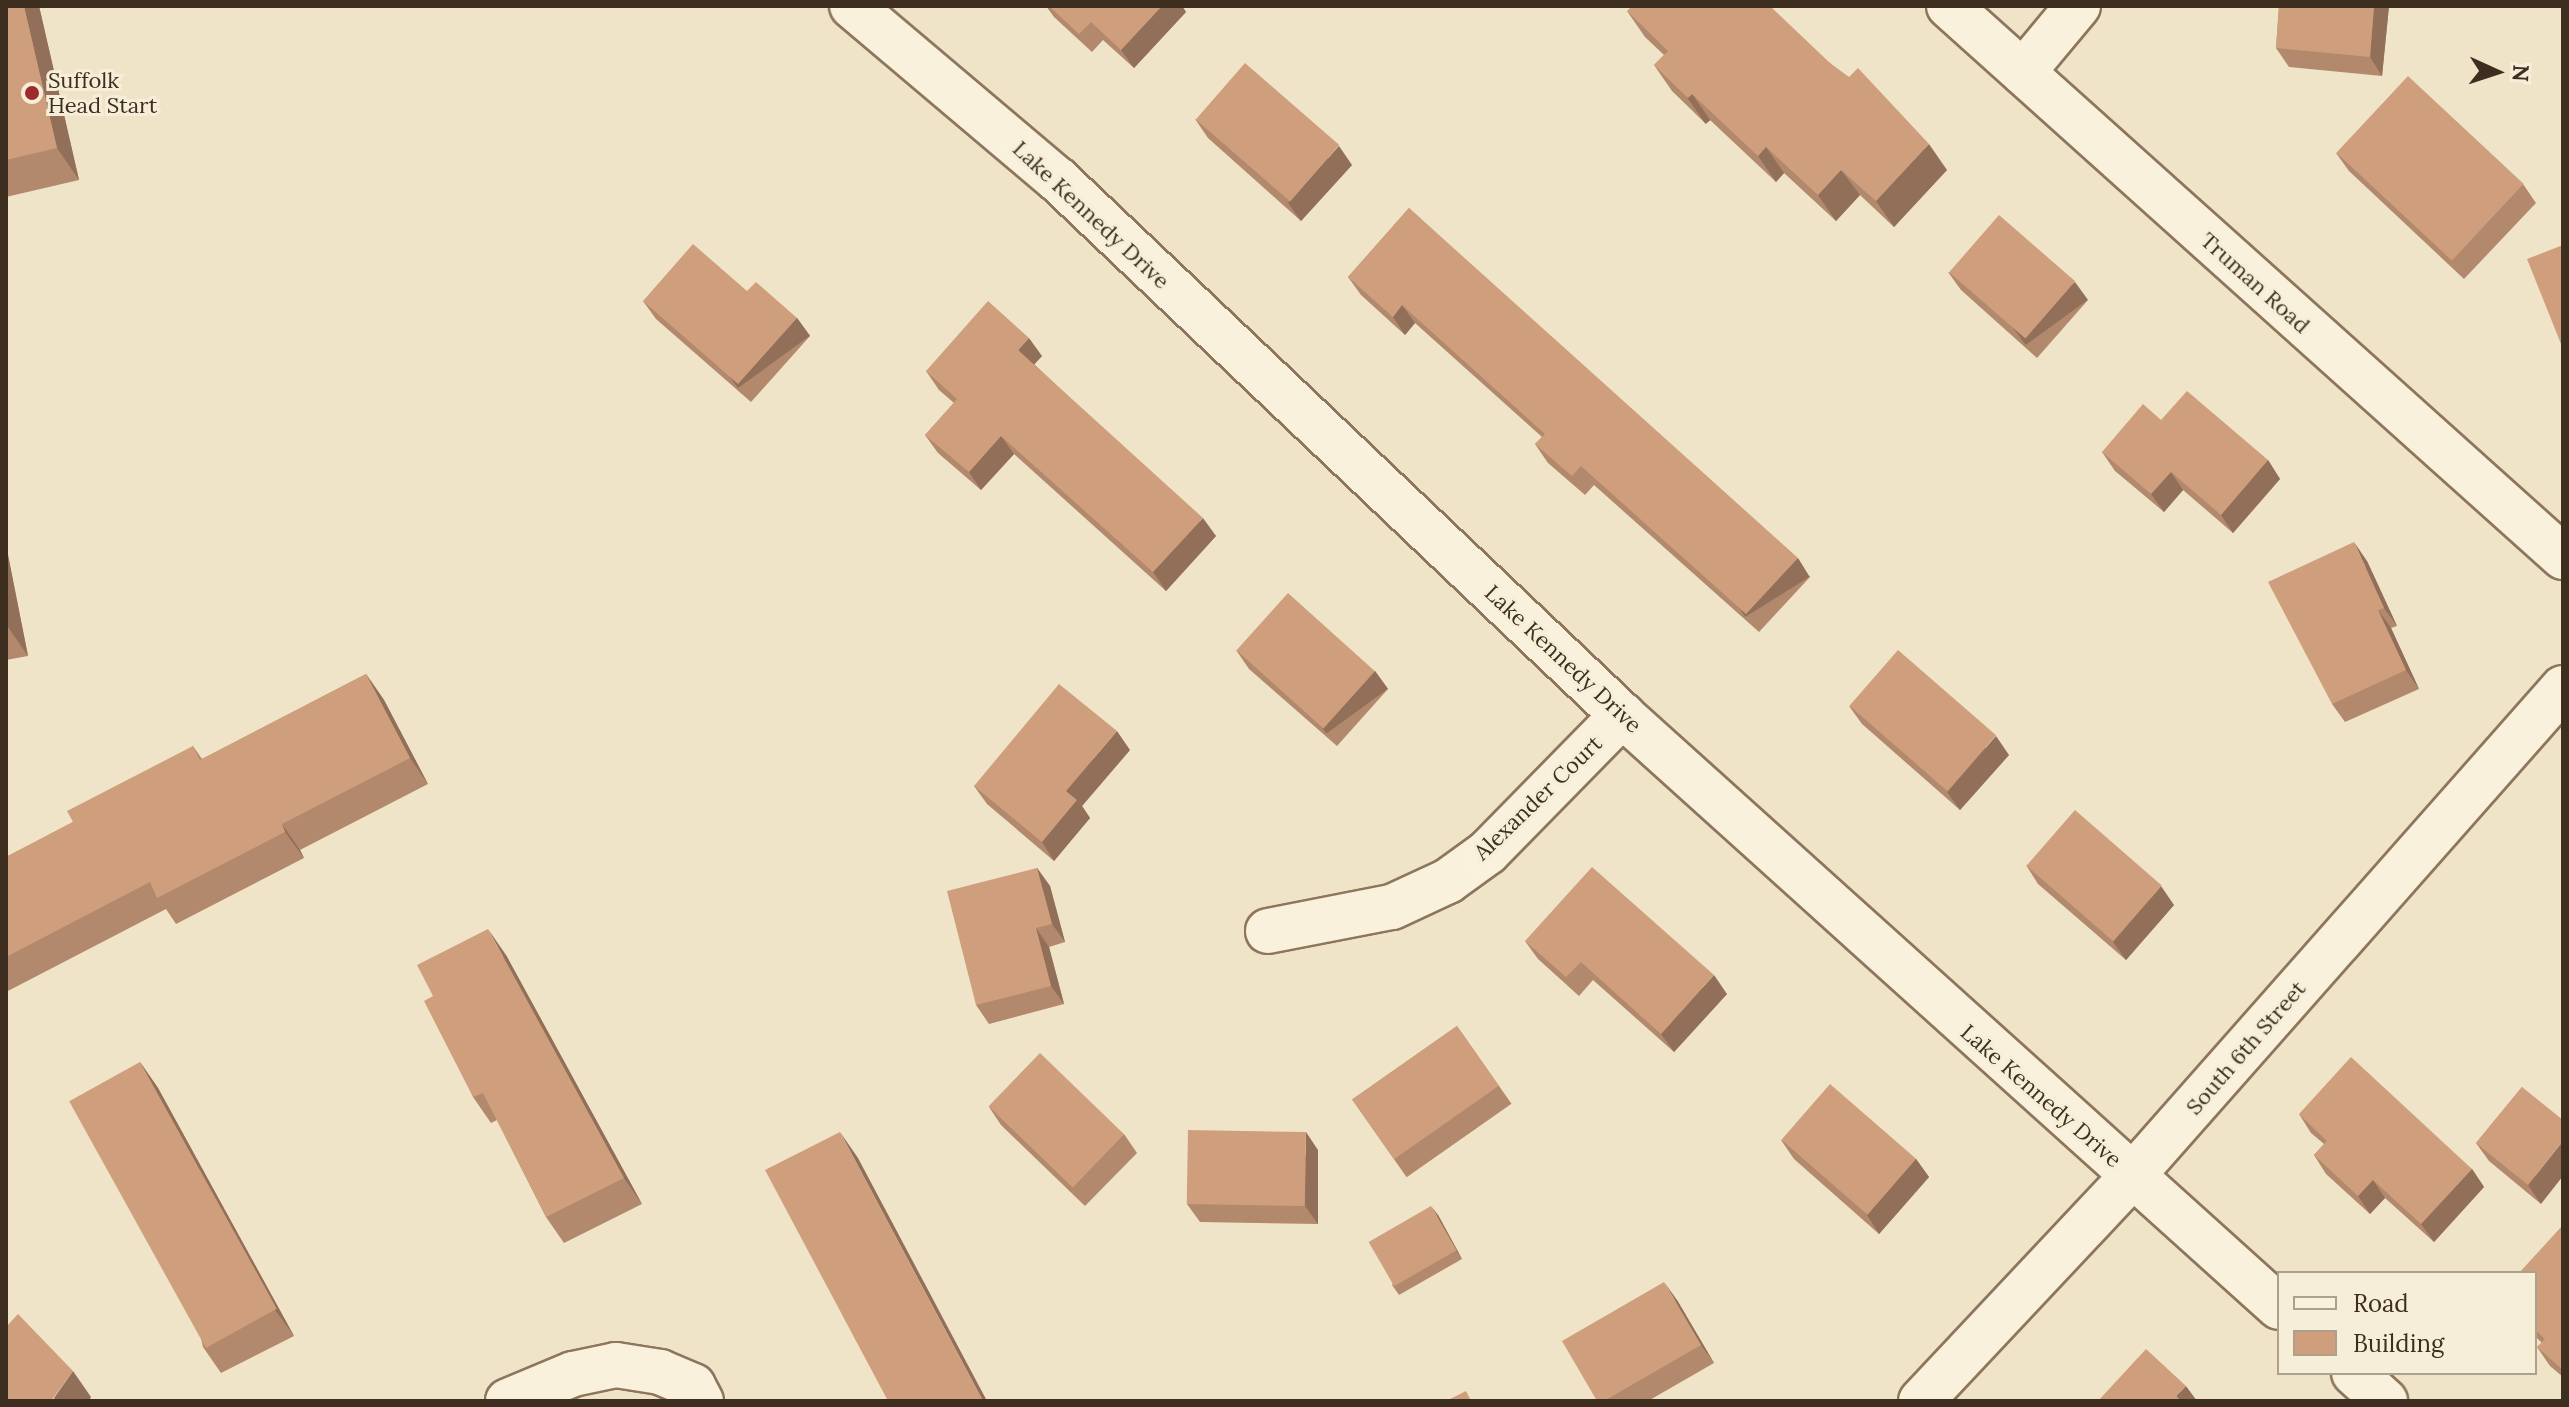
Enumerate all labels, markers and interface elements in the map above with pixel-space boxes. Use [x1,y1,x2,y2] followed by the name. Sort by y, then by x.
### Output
[2457,32,2537,112] north arrow
[2507,64,2535,82] text: N
[48,67,157,118] place label: Suffolk Head Start
[23,84,41,102] marker: Suffolk Head Start
[1007,136,1175,294] street label: Lake Kennedy Drive
[2195,227,2315,339] street label: Truman Road
[1479,580,1647,738] street label: Lake Kennedy Drive
[1468,730,1608,866] street label: Alexander Court
[2181,976,2311,1120] street label: South 6th Street
[1955,1019,2127,1173] street label: Lake Kennedy Drive
[2277,1271,2537,1375] legend
[2353,1288,2409,1319] text: Road
[2353,1328,2444,1359] text: Building

